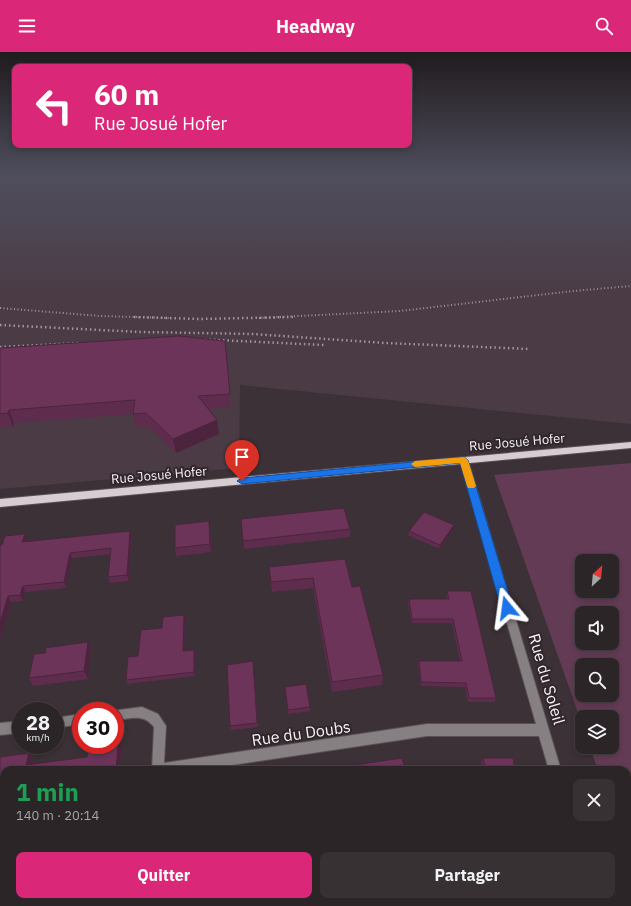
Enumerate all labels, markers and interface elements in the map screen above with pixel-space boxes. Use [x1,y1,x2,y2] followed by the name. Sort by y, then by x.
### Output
[16,15,38,37] icon: menu
[276,15,355,38] text: Headway
[593,15,615,37] icon: search
[94,76,159,113] text: 60 m
[28,80,80,132] icon: left
[94,112,227,135] text: Rue Josué Hofer
[468,429,566,455] street label: Rue Josué Hofer
[225,440,259,481] pin
[231,446,253,468] icon: arrive
[110,462,208,488] street label: Rue Josué Hofer
[575,554,619,598] north arrow
[575,554,619,754] map controls
[486,587,528,629] position arrow
[575,606,619,650] button: sound
[524,631,570,727] street label: Rue du Soleil
[575,658,619,702] button: search
[72,702,124,754] speed limit sign: 30
[26,709,50,736] text: 28
[575,710,619,754] button: layers
[250,716,352,750] street label: Rue du Doubs
[26,731,50,744] text: km/h
[16,776,79,808] text: 1 min
[573,779,615,821] button: close
[16,807,99,824] text: 140 m · 20:14
[16,852,312,898] button: Quitter
[320,852,615,898] button: Partager

